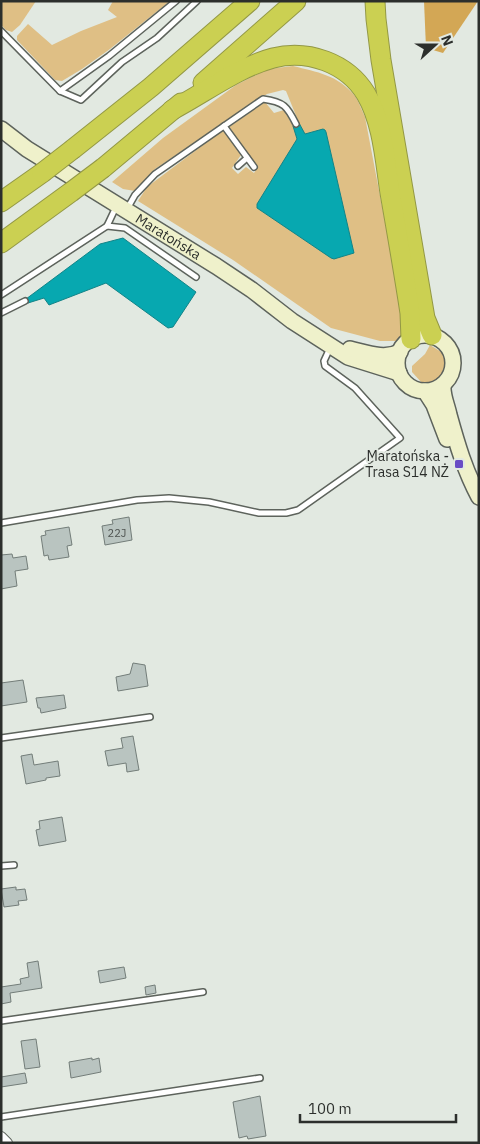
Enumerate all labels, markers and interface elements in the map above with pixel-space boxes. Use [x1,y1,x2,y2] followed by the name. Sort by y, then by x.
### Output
[410,20,460,70] north arrow
[437,32,457,48] text: N
[132,209,205,264] street label: Maratońska
[365,447,449,481] place label: Maratońska - Trasa S14 NŻ
[453,458,465,470] marker: Maratońska - Trasa S14 NŻ
[108,526,126,540] house number: 22J
[300,1092,456,1124] scale bar
[308,1099,352,1118] text: 100 m

